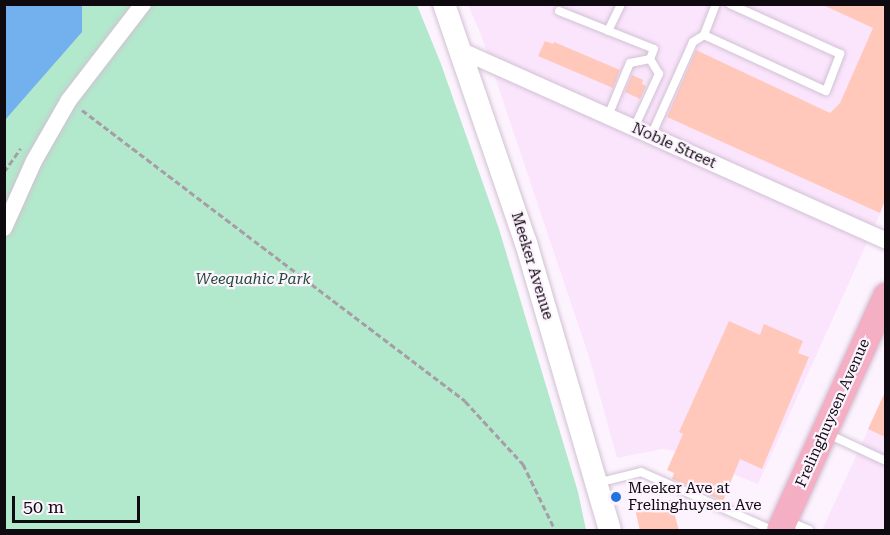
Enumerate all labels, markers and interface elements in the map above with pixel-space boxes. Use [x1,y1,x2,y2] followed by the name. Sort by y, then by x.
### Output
[629,119,719,173] street label: Noble Street
[507,210,557,322] street label: Meeker Avenue
[195,271,311,289] park label: Weequahic Park
[792,336,874,490] street label: Frelinghuysen Avenue
[628,479,762,514] place label: Meeker Ave at Frelinghuysen Ave
[15,484,142,522] scale bar
[609,490,623,504] marker: Meeker Ave at Frelinghuysen Ave
[23,496,64,517] text: 50 m

